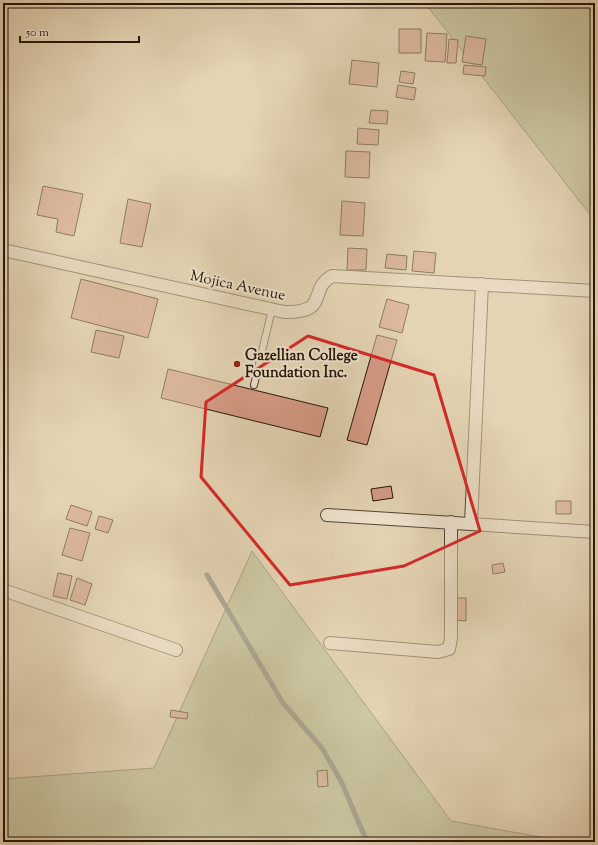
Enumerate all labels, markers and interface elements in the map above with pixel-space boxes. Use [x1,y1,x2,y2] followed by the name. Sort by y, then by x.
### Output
[20,18,139,44] scale bar
[25,24,49,42] text: 50 m
[188,266,287,307] street label: Mojica Avenue
[245,346,358,384] place label: Gazellian College Foundation Inc.
[232,359,242,369] marker: Gazellian College Foundation Inc.

